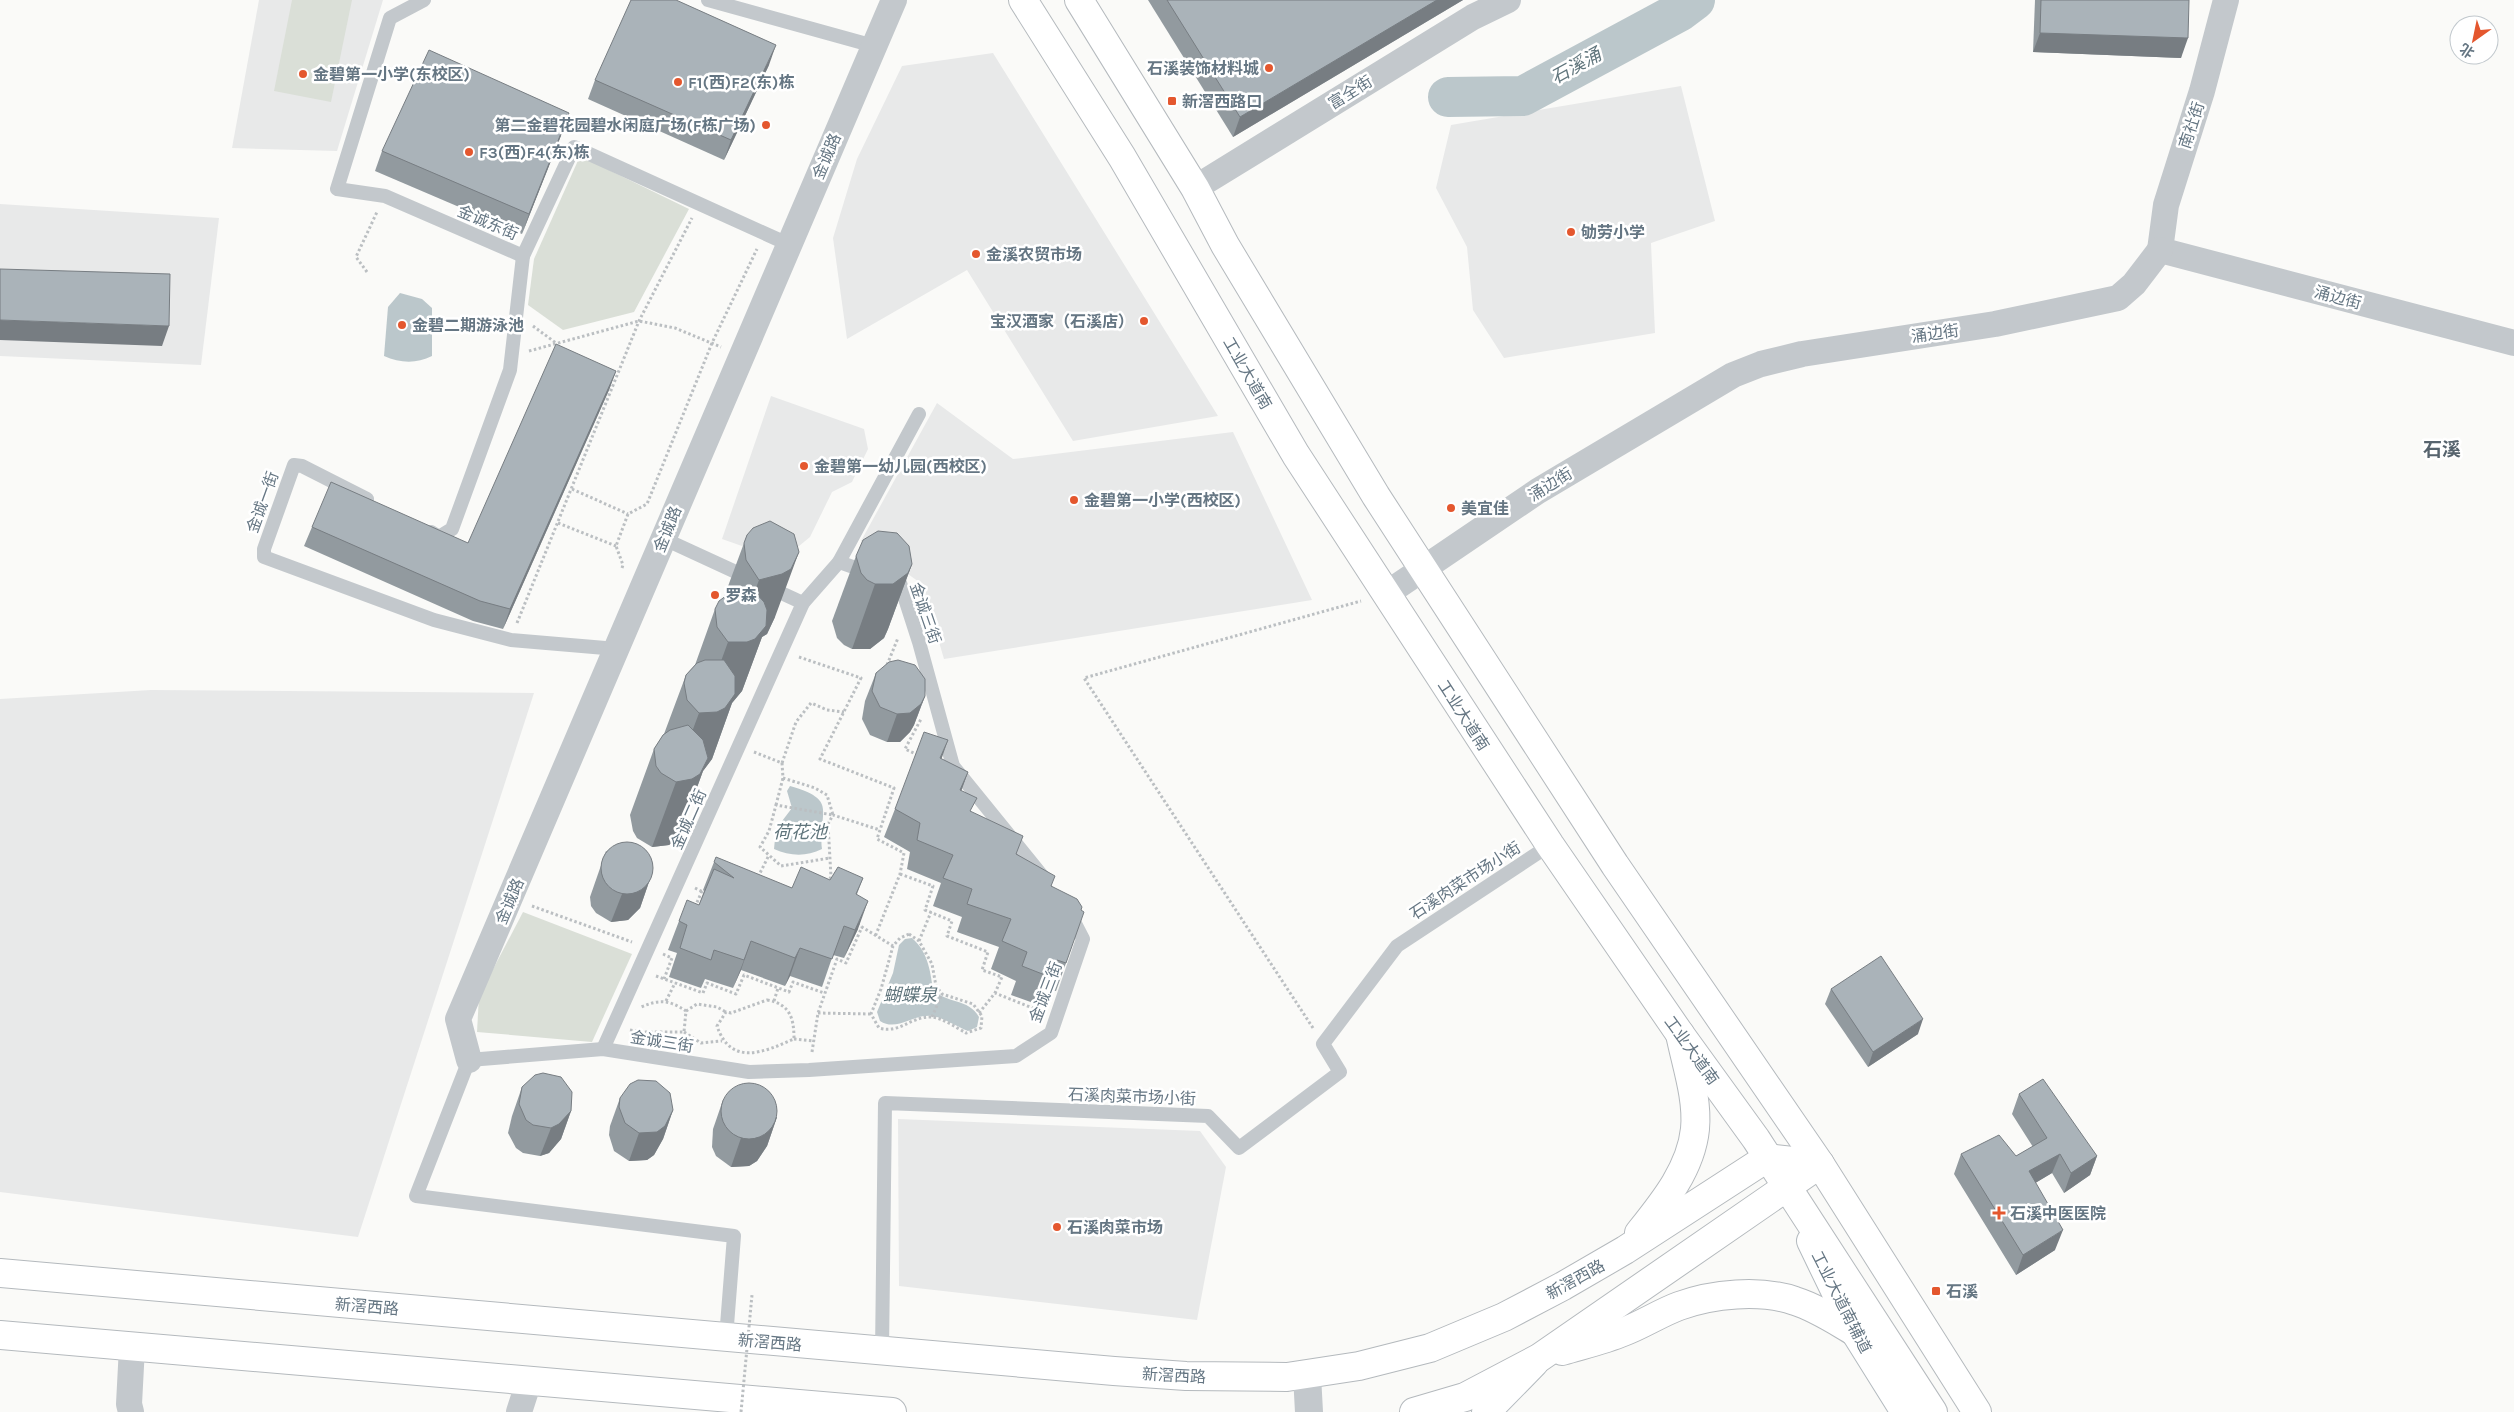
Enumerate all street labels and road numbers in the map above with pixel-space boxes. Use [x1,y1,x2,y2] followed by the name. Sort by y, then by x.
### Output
[1325,72,1376,113] street label: 富全街
[2175,99,2208,151] street label: 南社街
[808,130,845,182] street label: 金诚路
[455,201,521,244] street label: 金诚东街
[2312,282,2364,313] street label: 涌边街
[1910,321,1960,346] street label: 涌边街
[1219,334,1276,413] street label: 工业大道南
[1525,464,1576,505] street label: 涌边街
[243,469,282,535] street label: 金诚一街
[650,503,685,555] street label: 金诚路
[906,580,945,647] street label: 金诚三街
[1434,677,1493,754] street label: 工业大道南
[667,786,710,852] street label: 金诚二街
[1406,838,1524,923] street label: 石溪肉菜市场小街
[491,875,528,927] street label: 金诚路
[1025,959,1066,1025] street label: 金诚三街
[1660,1012,1723,1088] street label: 工业大道南
[629,1027,695,1056] street label: 金诚三街
[1068,1085,1196,1108] street label: 石溪肉菜市场小街
[1808,1248,1875,1356] street label: 工业大道南辅道
[1543,1256,1608,1303] street label: 新滘西路
[334,1294,400,1319] street label: 新滘西路
[737,1330,803,1355] street label: 新滘西路
[1142,1364,1206,1387] street label: 新滘西路

